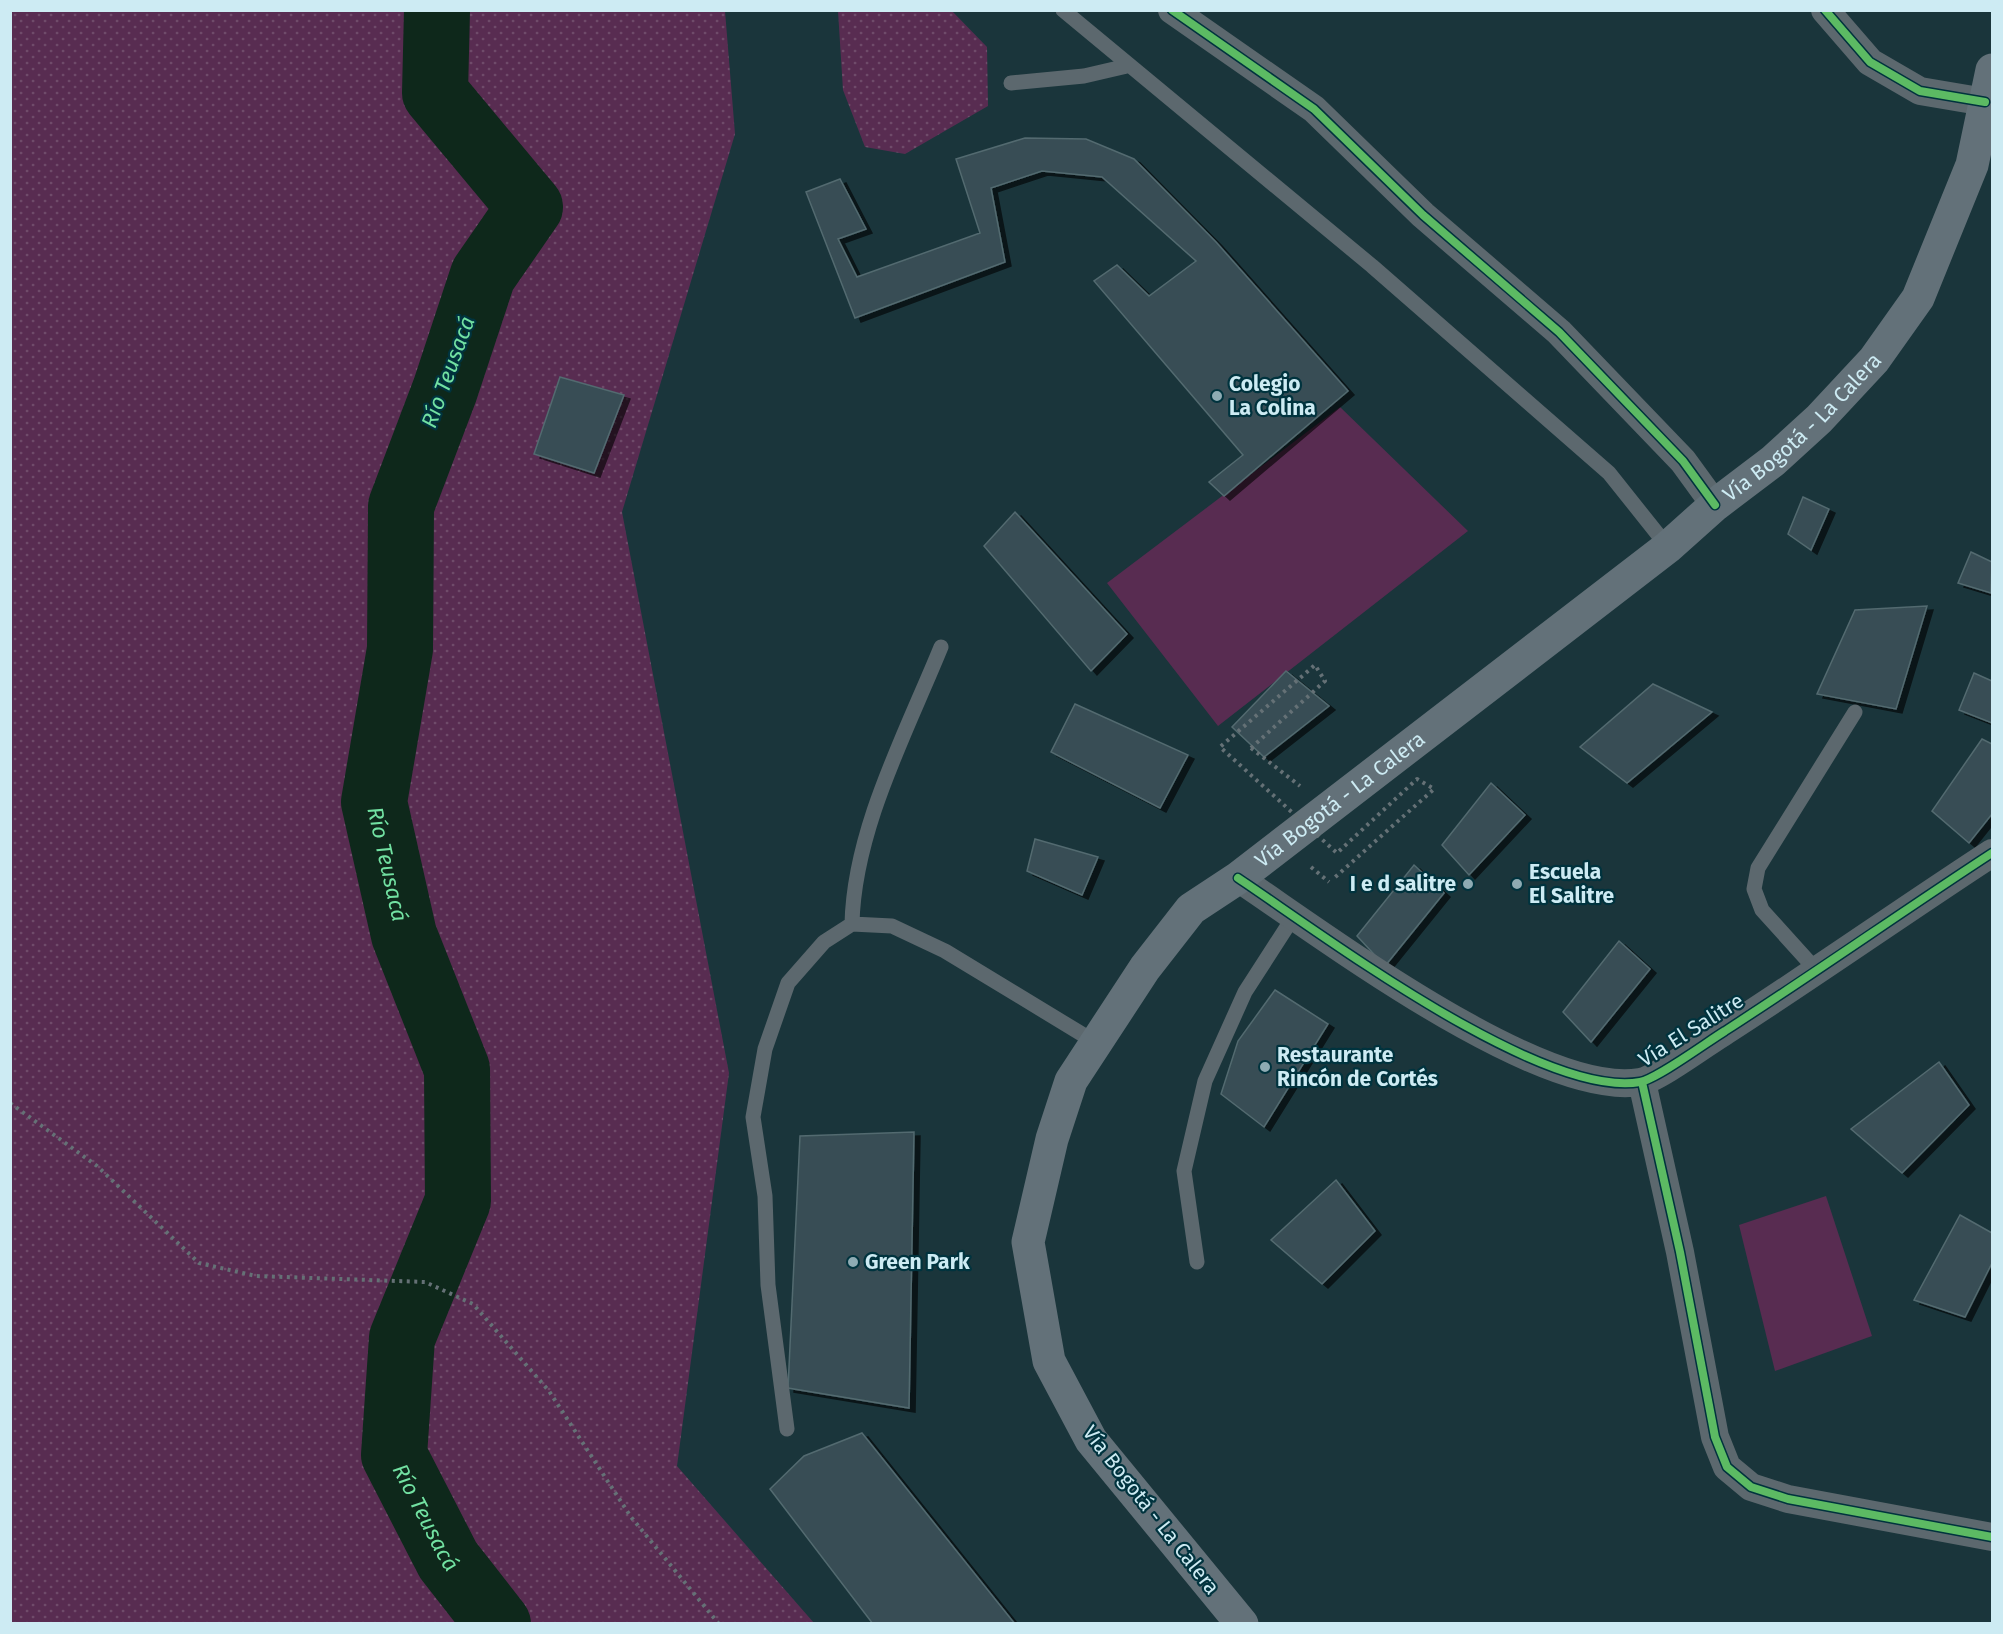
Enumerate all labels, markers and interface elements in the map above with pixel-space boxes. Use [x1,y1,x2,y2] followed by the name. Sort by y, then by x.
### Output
[415,312,481,432] water label: Río Teusacá
[1718,347,1887,507] street label: Vía Bogotá - La Calera
[1229,371,1316,421] place label: Colegio La Colina
[1210,389,1224,403] marker: Colegio La Colina
[1250,726,1430,873] street label: Vía Bogotá - La Calera
[362,804,414,924] water label: Río Teusacá
[1529,859,1614,909] place label: Escuela El Salitre
[1350,871,1456,897] place label: I e d salitre
[1461,877,1475,891] marker: I e d salitre
[1510,877,1524,891] marker: Escuela El Salitre
[1634,987,1748,1073] street label: Vía El Salitre
[1277,1042,1438,1092] place label: Restaurante Rincón de Cortés
[1258,1060,1272,1074] marker: Restaurante Rincón de Cortés
[865,1249,970,1275] place label: Green Park
[846,1255,860,1269] marker: Green Park
[1077,1420,1225,1600] street label: Vía Bogotá - La Calera
[387,1459,465,1576] water label: Río Teusacá

